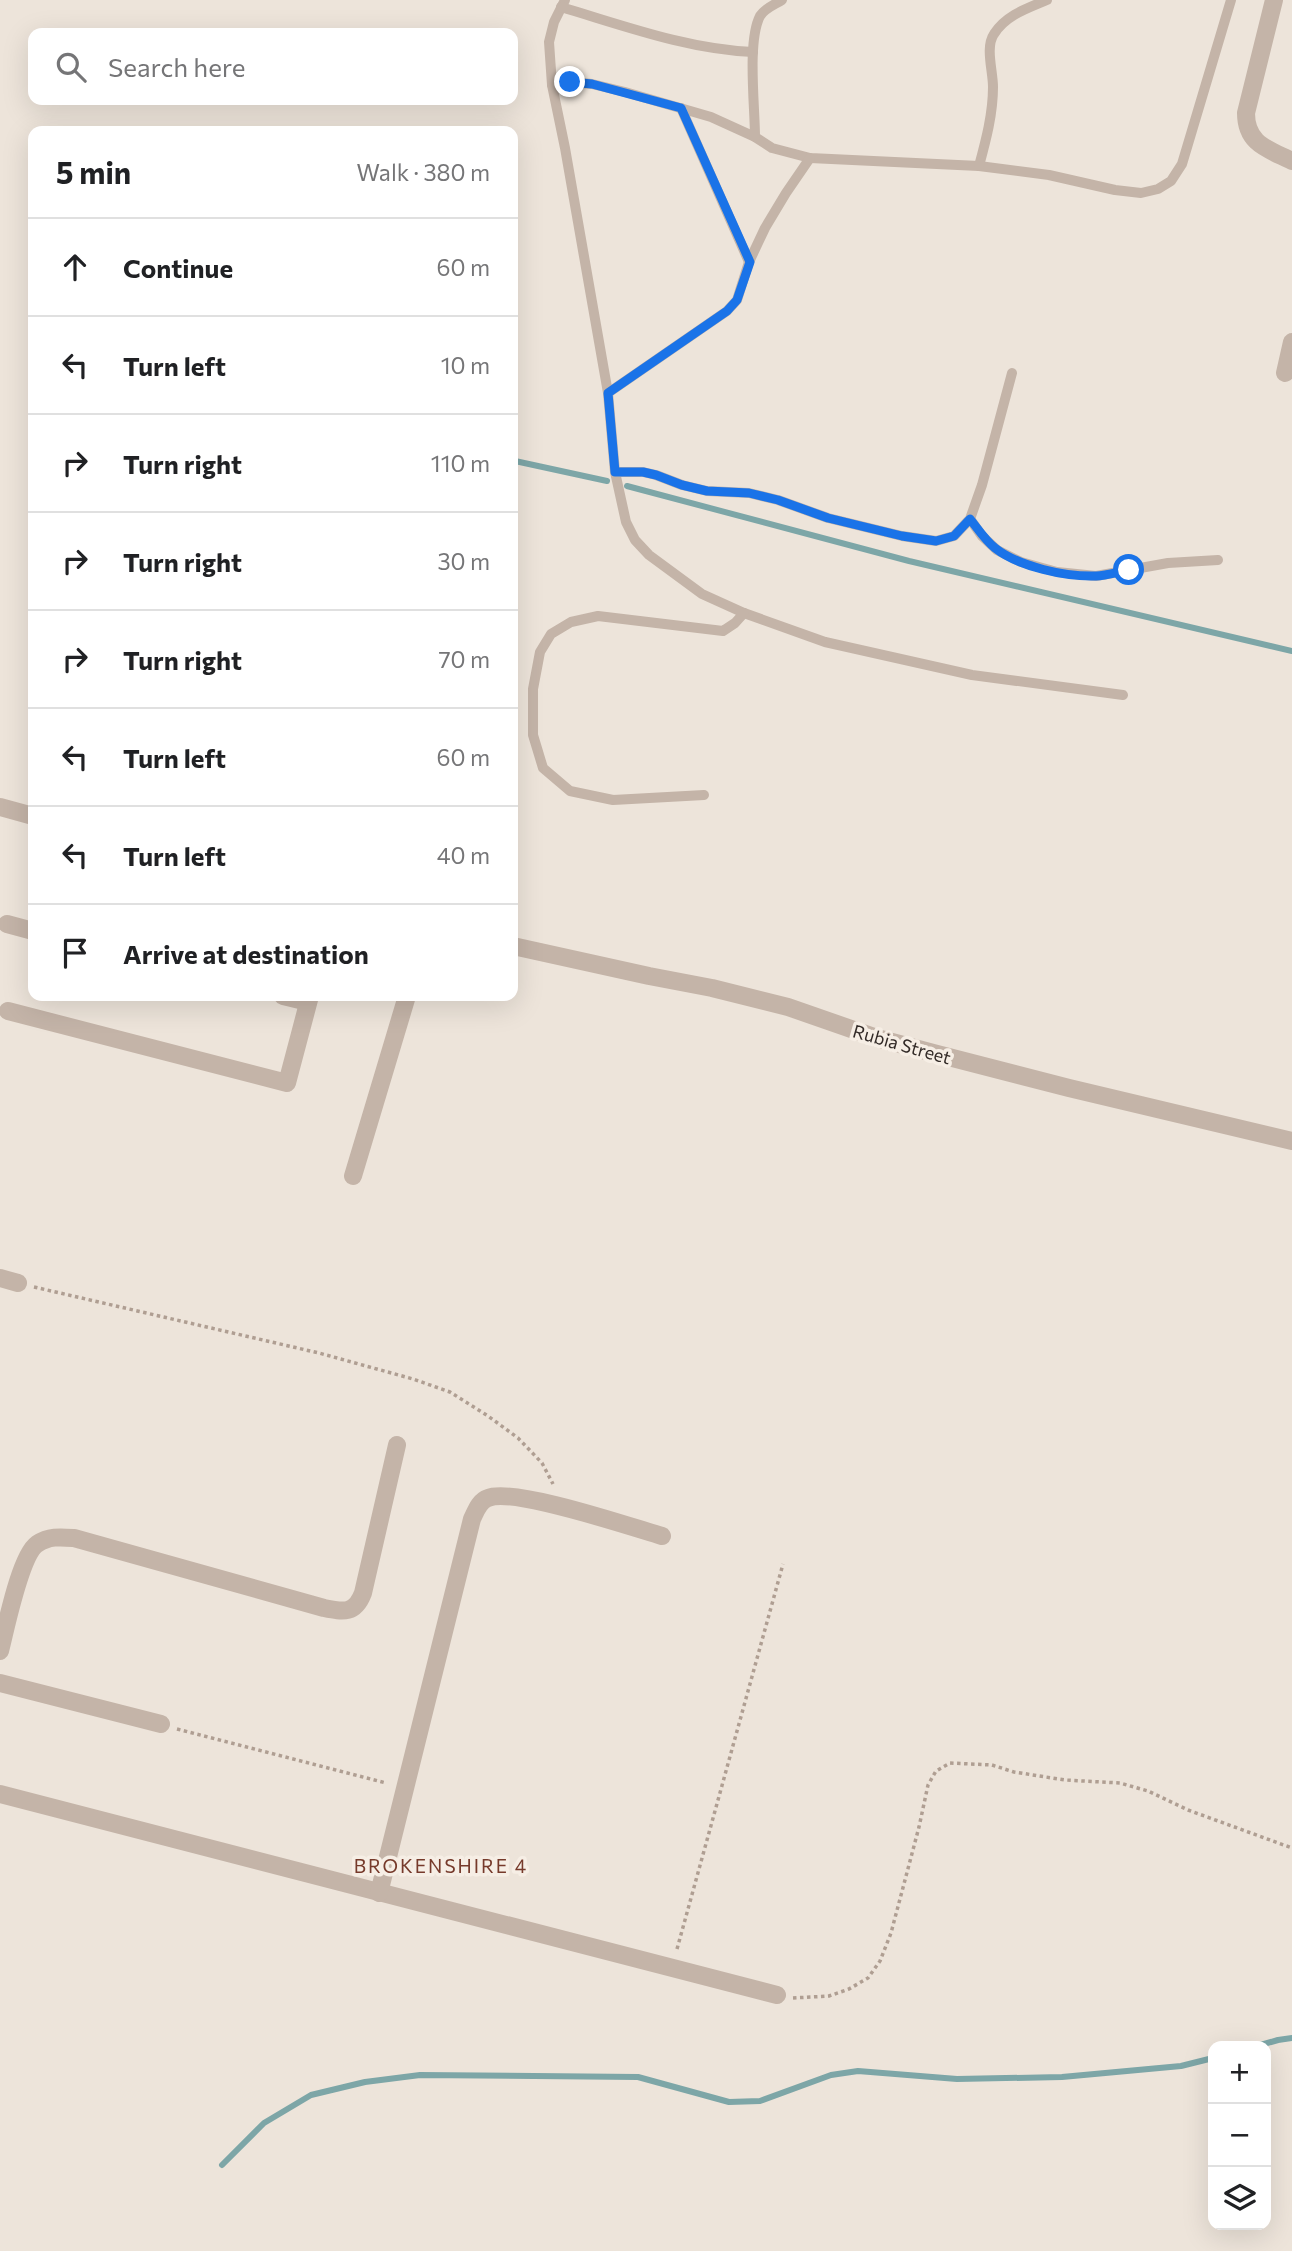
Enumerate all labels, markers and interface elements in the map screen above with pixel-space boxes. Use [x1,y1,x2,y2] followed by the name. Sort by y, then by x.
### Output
[28,28,518,105] search box
[52,48,90,86] icon: search
[108,51,246,82] text: Search here
[554,66,585,97] route end
[56,153,131,190] text: 5 min
[357,158,490,186] text: Walk · 380 m
[56,248,94,286] icon: ahead
[123,252,233,283] text: Continue
[437,253,490,281] text: 60 m
[56,346,94,384] icon: left
[123,350,226,381] text: Turn left
[441,351,490,379] text: 10 m
[56,444,94,482] icon: right
[123,448,242,479] text: Turn right
[431,449,490,477] text: 110 m
[56,542,94,580] icon: right
[123,546,242,577] text: Turn right
[437,547,490,575] text: 30 m
[1113,554,1144,585] route start
[56,640,94,678] icon: right
[123,644,242,675] text: Turn right
[438,645,490,673] text: 70 m
[56,738,94,776] icon: left
[123,742,226,773] text: Turn left
[437,743,490,771] text: 60 m
[56,836,94,874] icon: left
[123,840,226,871] text: Turn left
[437,841,490,869] text: 40 m
[56,934,94,972] icon: arrive
[123,938,369,969] text: Arrive at destination
[850,1020,954,1068] street label: Rubia Street
[354,1854,528,1877] district label: BROKENSHIRE 4
[1208,2041,1271,2230] map controls
[1208,2041,1271,2104] button: +
[1208,2104,1271,2167] button: −
[1208,2167,1271,2230] button: layers

